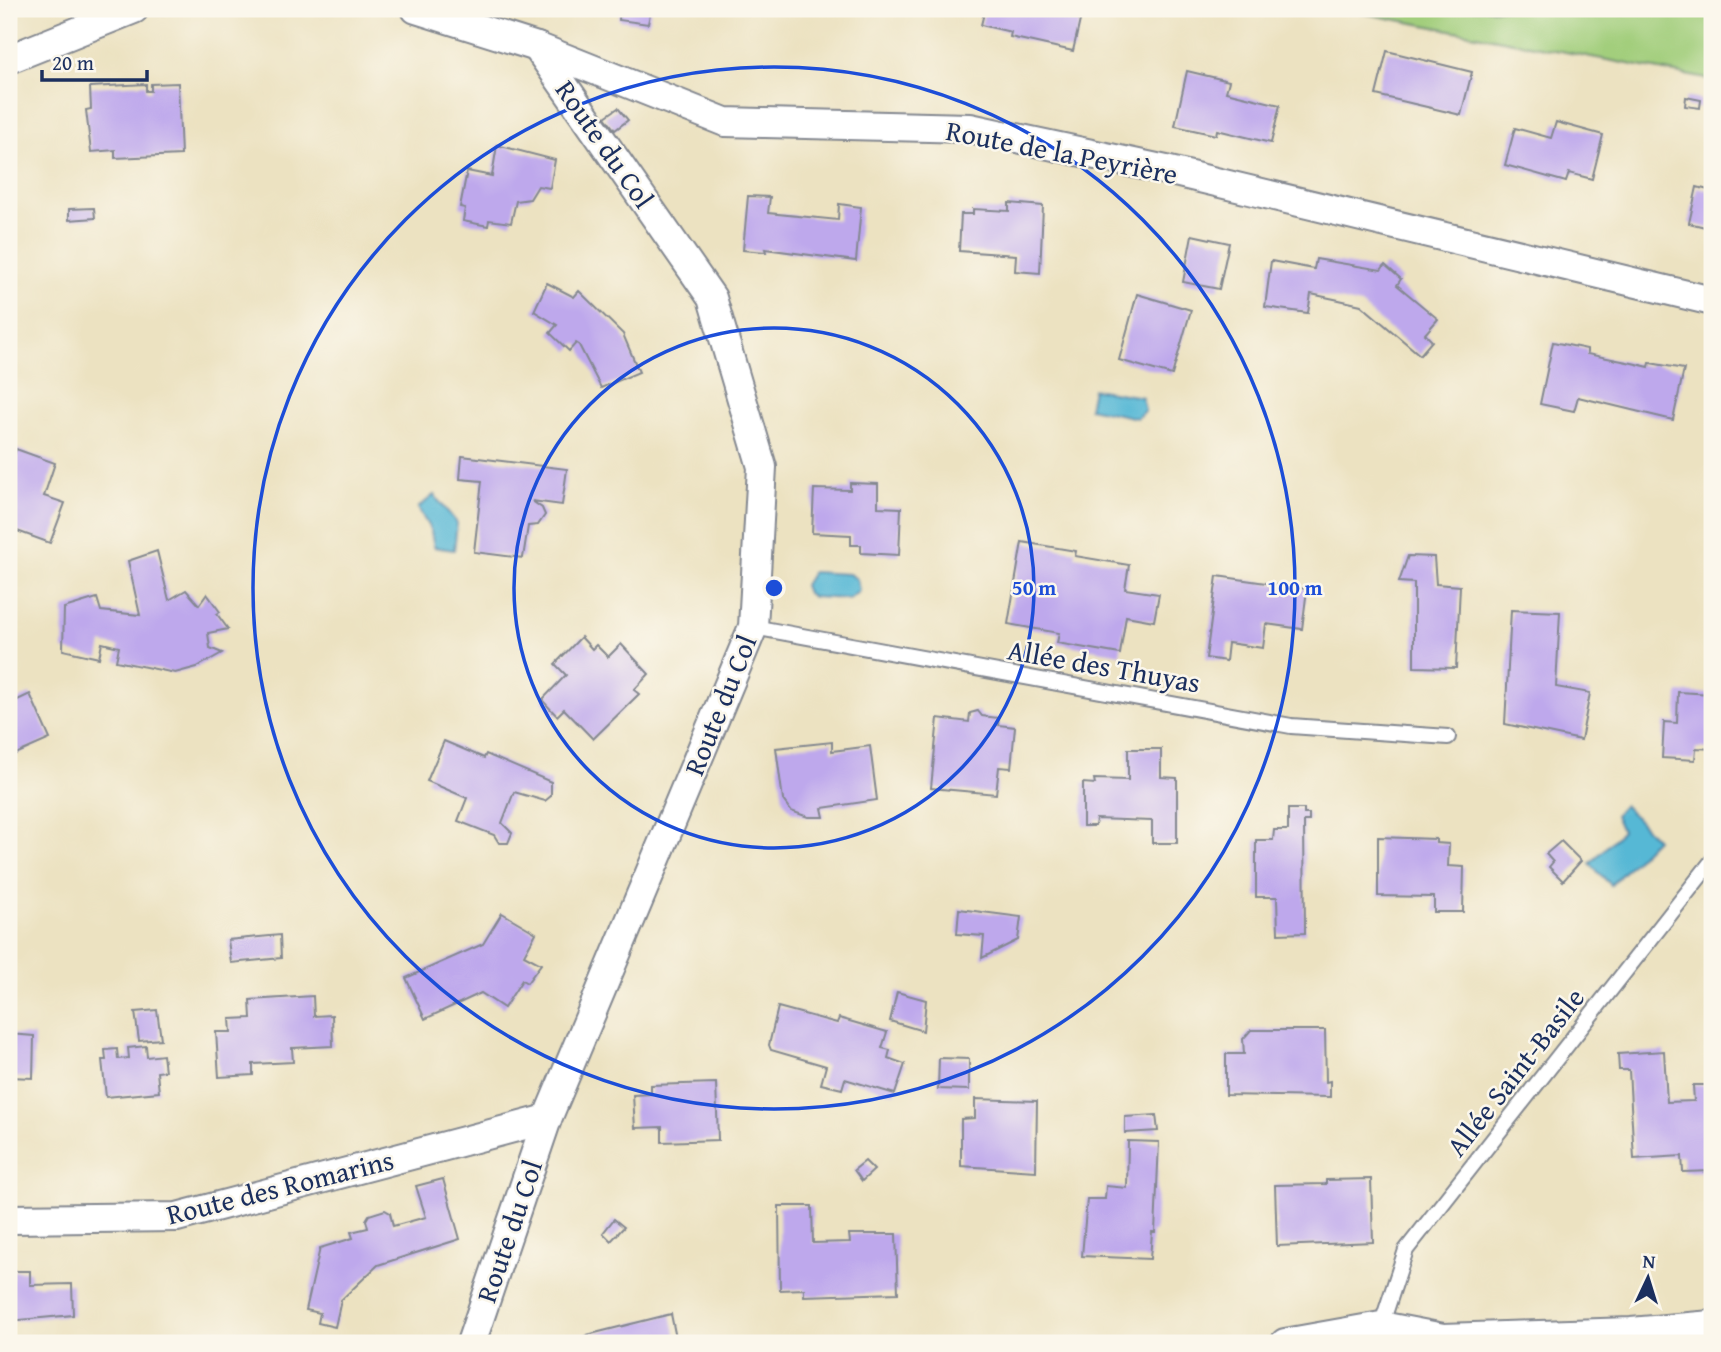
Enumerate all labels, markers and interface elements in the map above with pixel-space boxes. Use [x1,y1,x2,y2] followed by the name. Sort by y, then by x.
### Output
[42,38,147,82] scale bar
[52,47,94,78] text: 20 m
[546,71,665,216] street label: Route du Col
[943,109,1181,194] street label: Route de la Peyrière
[1012,572,1056,603] text: 50 m
[1267,572,1323,603] text: 100 m
[762,576,786,600] centre of rings
[673,628,766,781] street label: Route du Col
[1005,628,1204,703] street label: Allée des Thuyas
[1436,979,1594,1165] street label: Allée Saint-Basile
[162,1138,398,1235] street label: Route des Romarins
[465,1154,552,1308] street label: Route du Col
[1612,1244,1682,1314] north arrow
[1642,1247,1657,1275] text: N

